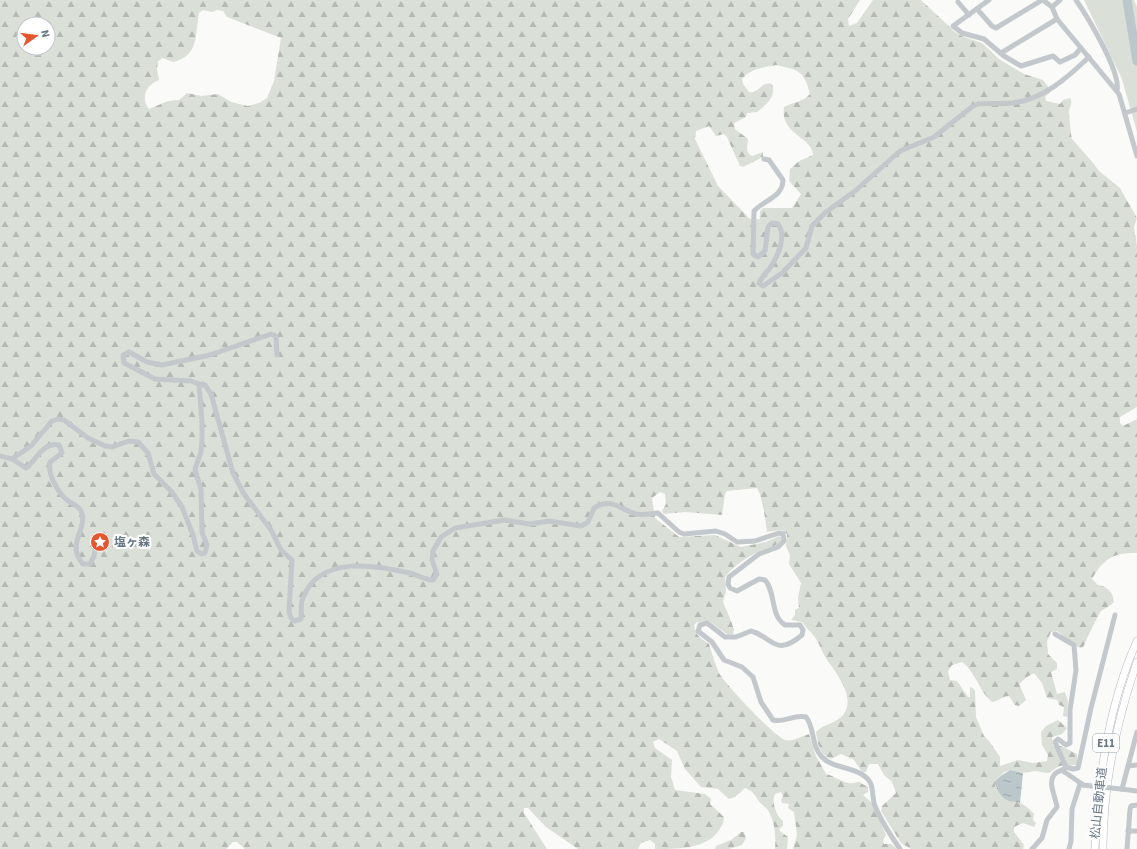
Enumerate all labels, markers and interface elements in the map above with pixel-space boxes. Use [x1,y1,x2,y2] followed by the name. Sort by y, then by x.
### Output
[16,16,56,56] north arrow
[37,28,53,39] text: N
[89,531,111,553] place icon: 塩ヶ森
[114,534,150,551] place label: 塩ヶ森
[1093,734,1119,752] road number: E11
[1087,766,1111,840] street label: 松山自動車道

